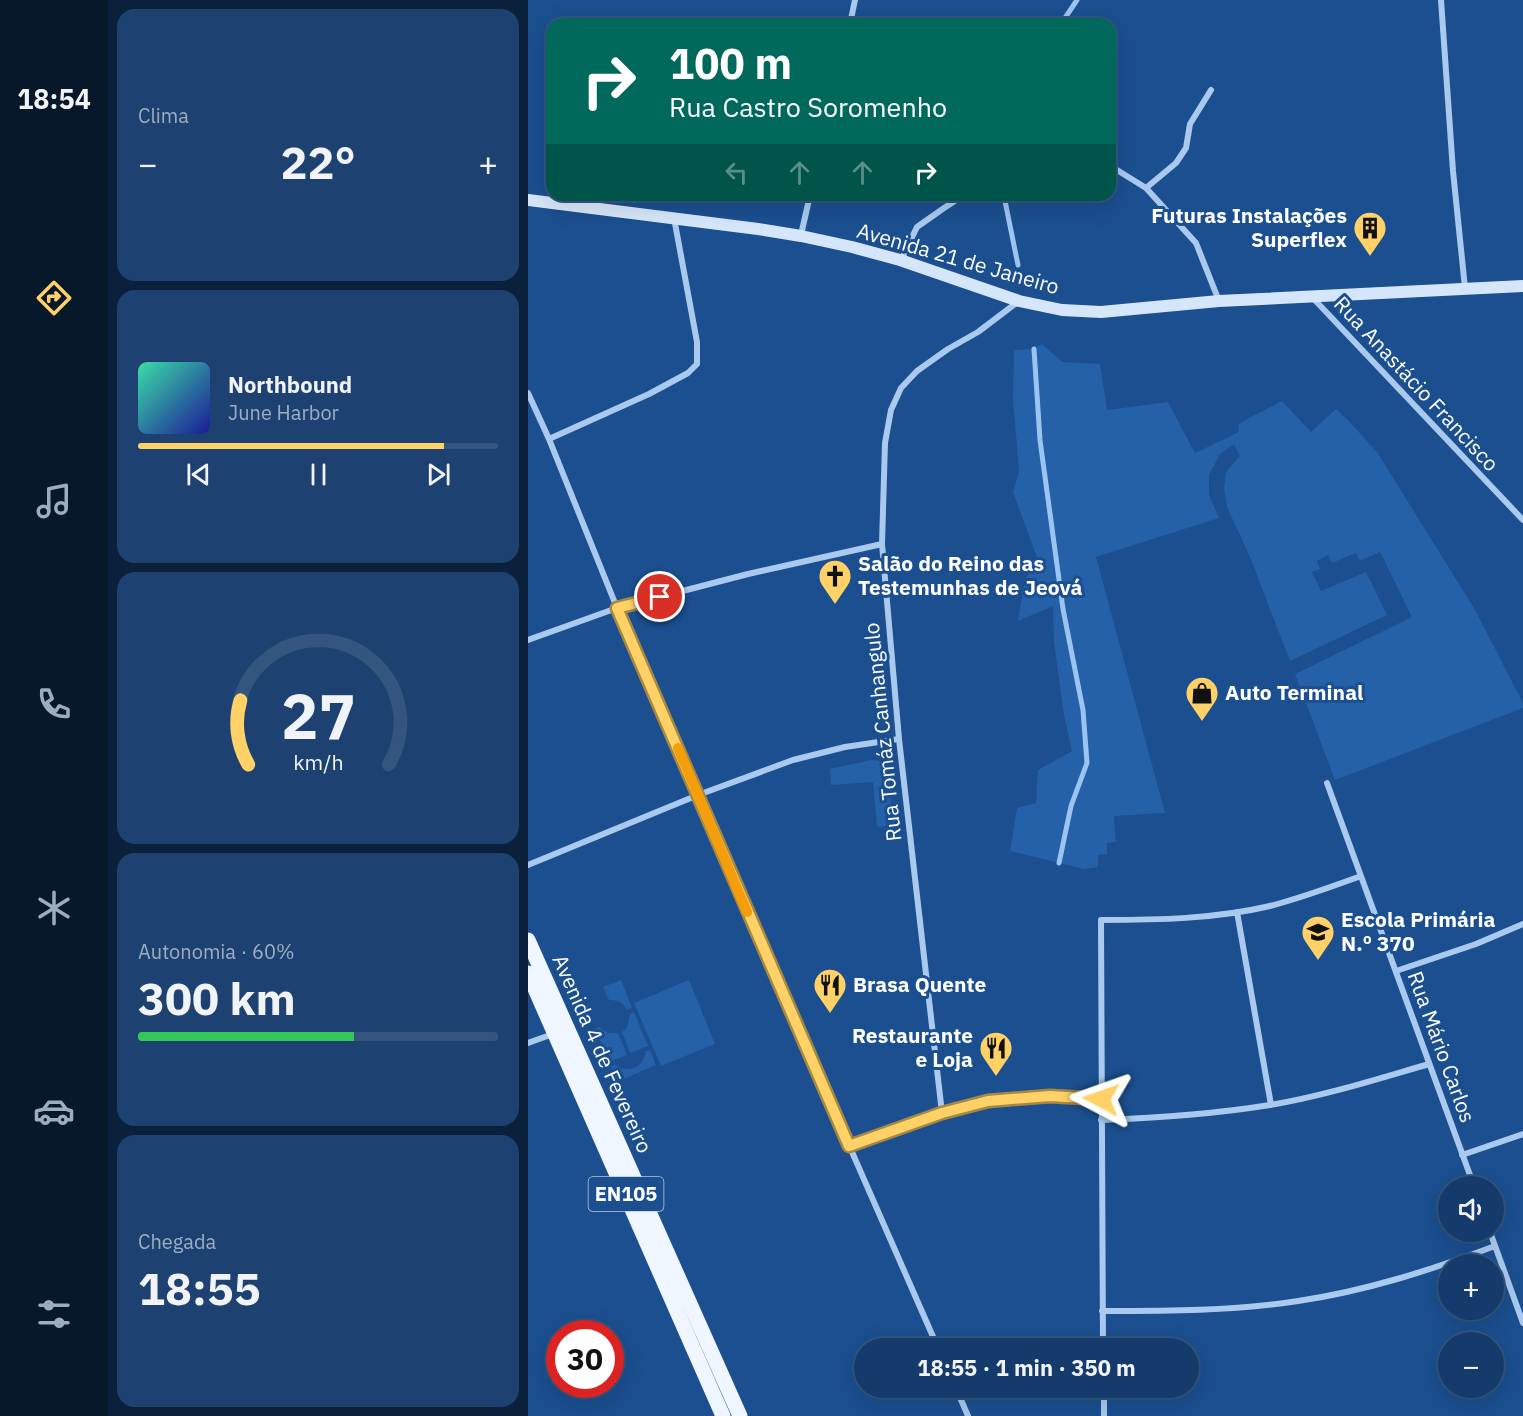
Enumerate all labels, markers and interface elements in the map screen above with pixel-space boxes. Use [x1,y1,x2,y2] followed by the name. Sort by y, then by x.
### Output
[669,36,792,91] text: 100 m
[570,42,648,120] icon: right
[17,81,91,116] text: 18:54
[669,89,947,124] text: Rua Castro Soromenho
[138,102,189,129] text: Clima
[280,133,356,191] text: 22°
[138,142,158,185] text: −
[478,142,498,185] text: +
[720,156,753,189] icon: left
[783,156,816,189] icon: ahead
[846,156,879,189] icon: ahead
[909,156,942,189] icon: right
[1151,201,1347,253] place label: Futuras Instalações Superflex
[1352,210,1388,257] building icon: Futuras Instalações Superflex
[854,216,1063,300] street label: Avenida 21 de Janeiro
[33,277,75,319] icon: directions
[1328,290,1505,477] street label: Rua Anastácio Francisco
[228,370,352,399] text: Northbound
[228,399,339,426] text: June Harbor
[182,458,215,491] icon: previous
[302,458,335,491] icon: pause
[422,458,455,491] icon: next
[33,480,75,522] icon: music
[858,549,1083,601] place label: Salão do Reino das Testemunhas de Jeová
[817,558,853,605] church icon: Salão do Reino das Testemunhas de Jeová
[634,571,685,622] pin
[643,580,676,613] icon: arrive
[857,621,907,843] street label: Rua Tomáz Canhangulo
[281,675,355,756] text: 27
[1184,675,1220,722] shop icon: Auto Terminal
[1225,678,1363,706] place label: Auto Terminal
[33,683,75,725] icon: phone
[293,748,343,776] text: km/h
[33,887,75,929] icon: climate
[1341,905,1495,957] place label: Escola Primária N.º 370
[1300,914,1336,961] school or university icon: Escola Primária N.º 370
[138,938,295,965] text: Autonomia · 60%
[547,950,659,1157] street label: Avenida 4 de Fevereiro
[812,967,848,1014] restaurant icon: Brasa Quente
[1402,967,1482,1126] street label: Rua Mário Carlos
[138,969,296,1027] text: 300 km
[853,970,986,998] place label: Brasa Quente
[852,1021,973,1073] place label: Restaurante e Loja
[978,1030,1014,1077] restaurant icon: Restaurante e Loja
[1069,1067,1133,1131] position arrow
[33,1090,75,1132] icon: car
[1438,1176,1504,1398] map controls
[1438,1176,1504,1242] button: sound
[588,1177,664,1211] road number: EN105
[138,1228,216,1255] text: Chegada
[1438,1254,1504,1320] button: +
[138,1259,261,1317] text: 18:55
[33,1293,75,1335] icon: filters
[546,1320,624,1398] speed limit sign: 30
[1438,1332,1504,1398] button: −
[917,1353,1136,1382] text: 18:55 · 1 min · 350 m

